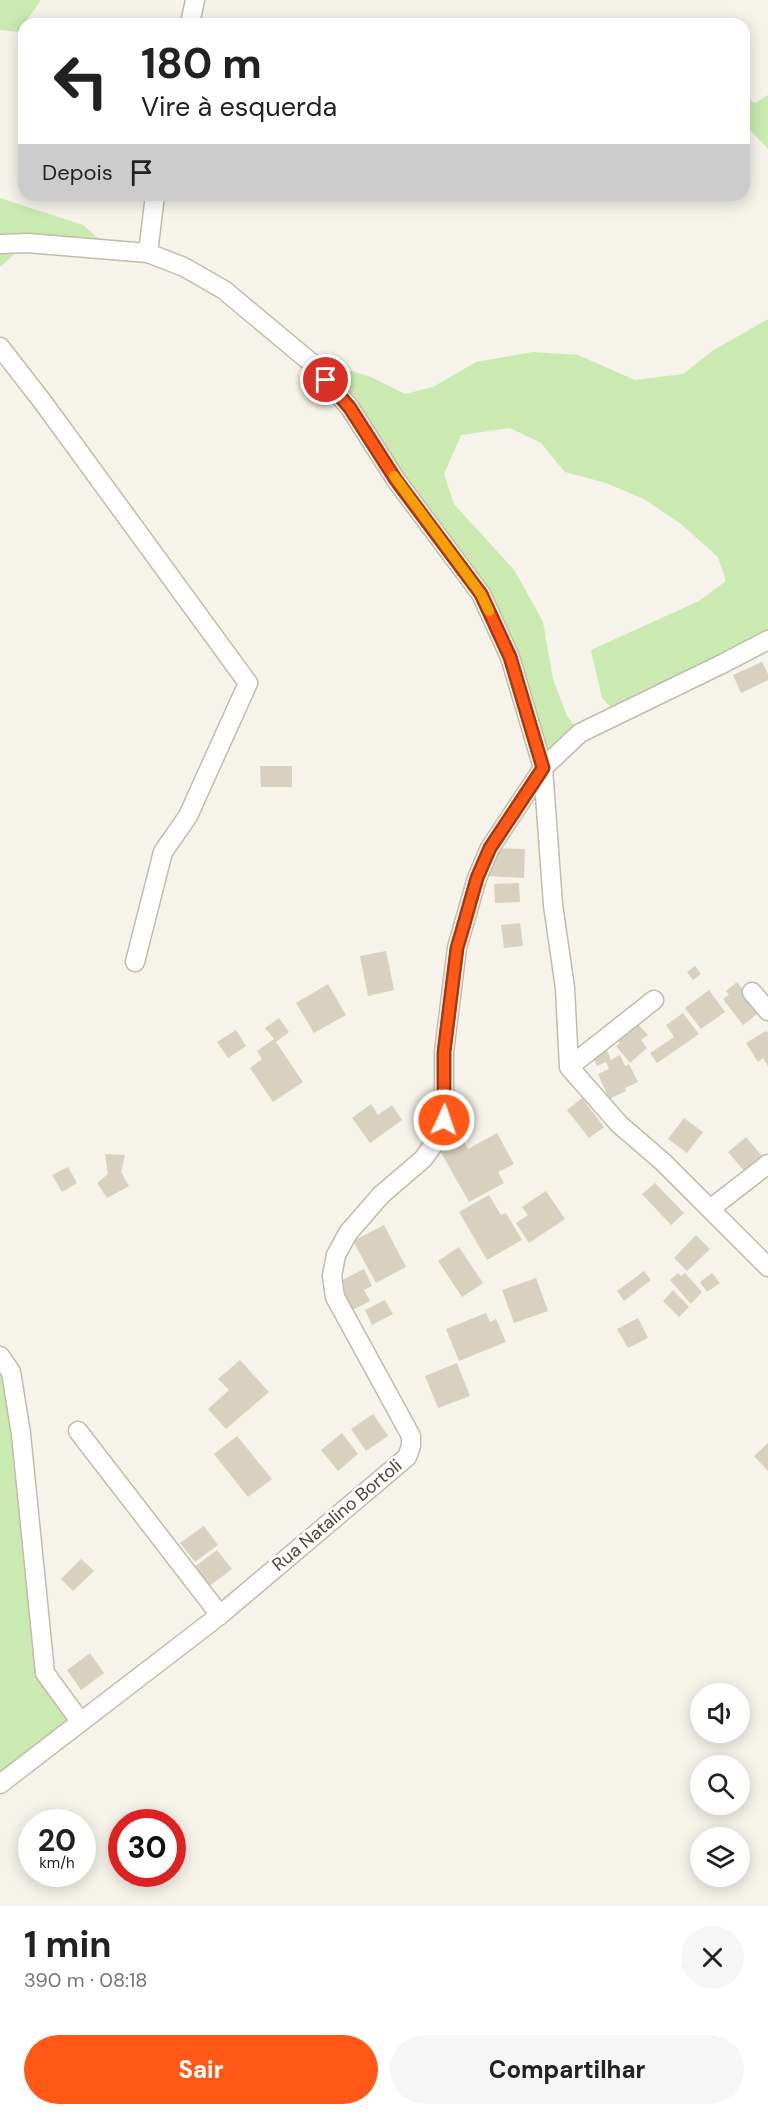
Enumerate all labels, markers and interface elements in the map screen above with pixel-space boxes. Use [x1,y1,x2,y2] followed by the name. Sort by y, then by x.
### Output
[141,36,262,91] text: 180 m
[42,42,120,120] icon: left
[141,89,337,124] text: Vire à esquerda
[125,156,158,189] icon: arrive
[42,158,113,187] text: Depois
[300,354,351,405] pin
[309,363,342,396] icon: arrive
[412,1088,476,1152] position arrow
[267,1454,407,1576] street label: Rua Natalino Bortoli
[690,1683,750,1887] map controls
[690,1683,750,1743] button: sound
[690,1755,750,1815] button: search
[108,1809,186,1887] speed limit sign: 30
[38,1821,76,1860] text: 20
[690,1827,750,1887] button: layers
[39,1853,75,1873] text: km/h
[24,1921,112,1968] text: 1 min
[681,1926,744,1989] button: close
[24,1967,148,1993] text: 390 m · 08:18
[24,2035,378,2104] button: Sair
[390,2035,744,2104] button: Compartilhar

